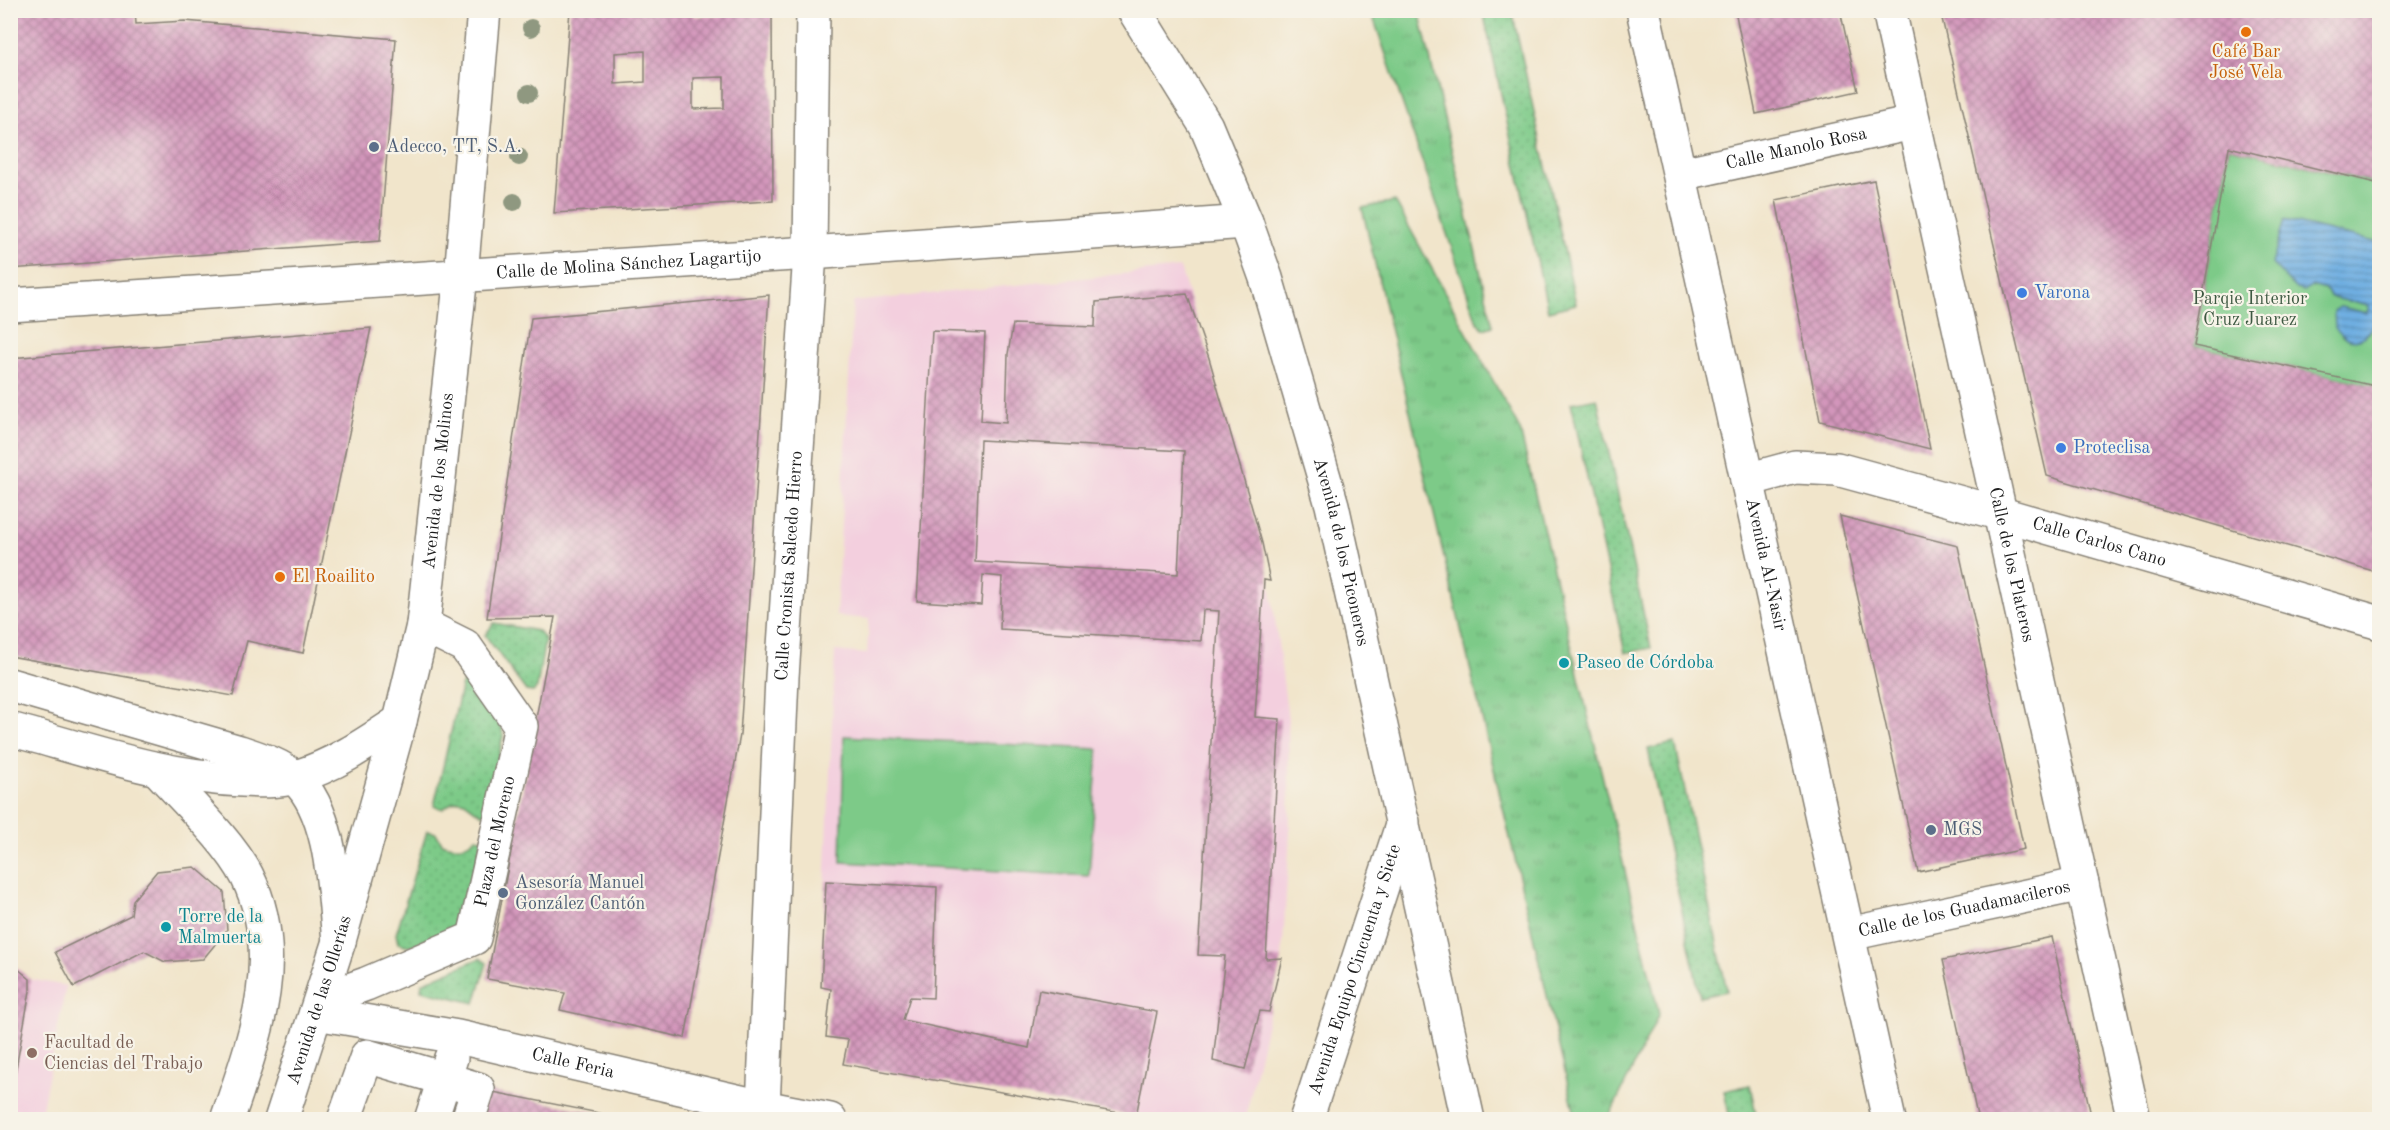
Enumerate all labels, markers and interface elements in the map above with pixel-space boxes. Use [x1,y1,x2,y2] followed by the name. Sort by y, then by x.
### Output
[2239,25,2253,39] marker: Café Bar José Vela
[2209,43,2283,82] place label: Café Bar José Vela
[1724,124,1869,173] street label: Calle Manolo Rosa
[386,138,522,156] place label: Adecco, TT, S.A.
[367,140,381,154] marker: Adecco, TT, S.A.
[495,247,762,282] street label: Calle de Molina Sánchez Lagartijo
[2034,284,2090,302] place label: Varona
[2015,286,2029,300] marker: Varona
[2193,290,2308,329] park label: Parqie Interior Cruz Juarez
[420,392,457,570] street label: Avenida de los Molinos
[2073,439,2151,457] place label: Proteclisa
[2054,441,2068,455] marker: Proteclisa
[773,450,806,681] street label: Calle Cronista Salcedo Hierro
[1310,456,1372,648] street label: Avenida de los Piconeros
[1986,485,2037,644] street label: Calle de los Plateros
[1742,496,1790,633] street label: Avenida Al-Nasir
[2030,514,2168,570] street label: Calle Carlos Cano
[292,568,375,586] place label: El Roailito
[273,570,287,584] marker: El Roailito
[1576,654,1714,672] place label: Paseo de Córdoba
[1557,656,1571,670] marker: Paseo de Córdoba
[472,774,519,909] street label: Plaza del Moreno
[1943,821,1982,839] place label: MGS
[1924,823,1938,837] marker: MGS
[1306,842,1404,1097] street label: Avenida Equipo Cincuenta y Siete
[515,874,645,913] place label: Asesoría Manuel González Cantón
[1857,878,2072,941] street label: Calle de los Guadamacileros
[496,886,510,900] marker: Asesoría Manuel González Cantón
[178,908,263,947] place label: Torre de la Malmuerta
[284,913,355,1087] street label: Avenida de las Ollerías
[159,920,173,934] marker: Torre de la Malmuerta
[44,1034,203,1073] place label: Facultad de Ciencias del Trabajo
[530,1045,616,1082] street label: Calle Feria
[25,1046,39,1060] marker: Facultad de Ciencias del Trabajo

